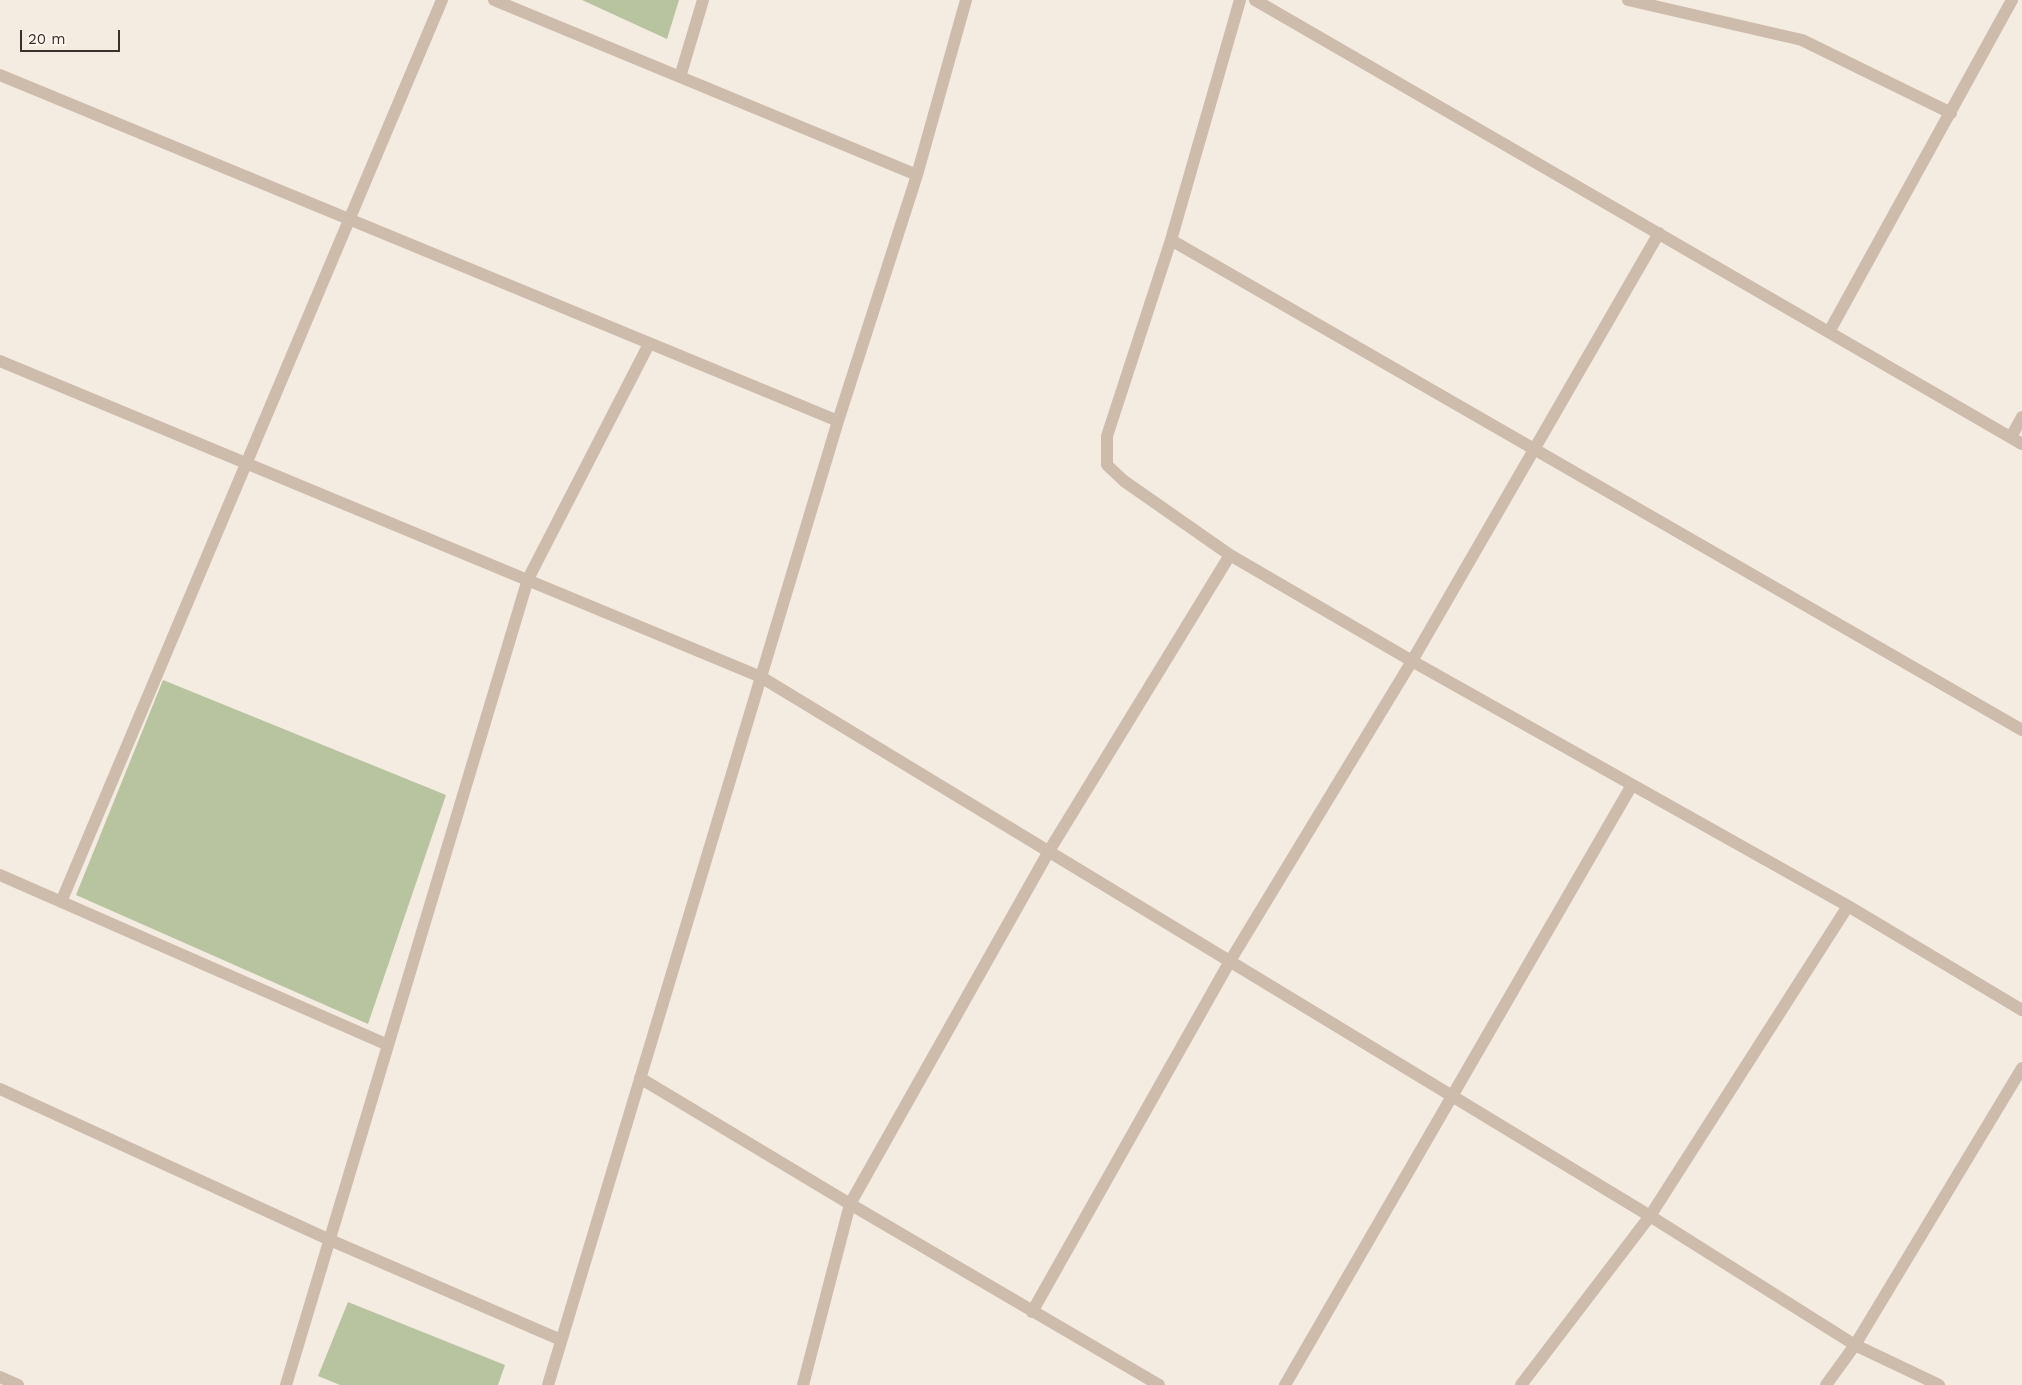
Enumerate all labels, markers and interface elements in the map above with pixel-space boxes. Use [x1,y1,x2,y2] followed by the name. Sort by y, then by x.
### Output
[22,20,122,52] scale bar
[28,30,66,48] text: 20 m

